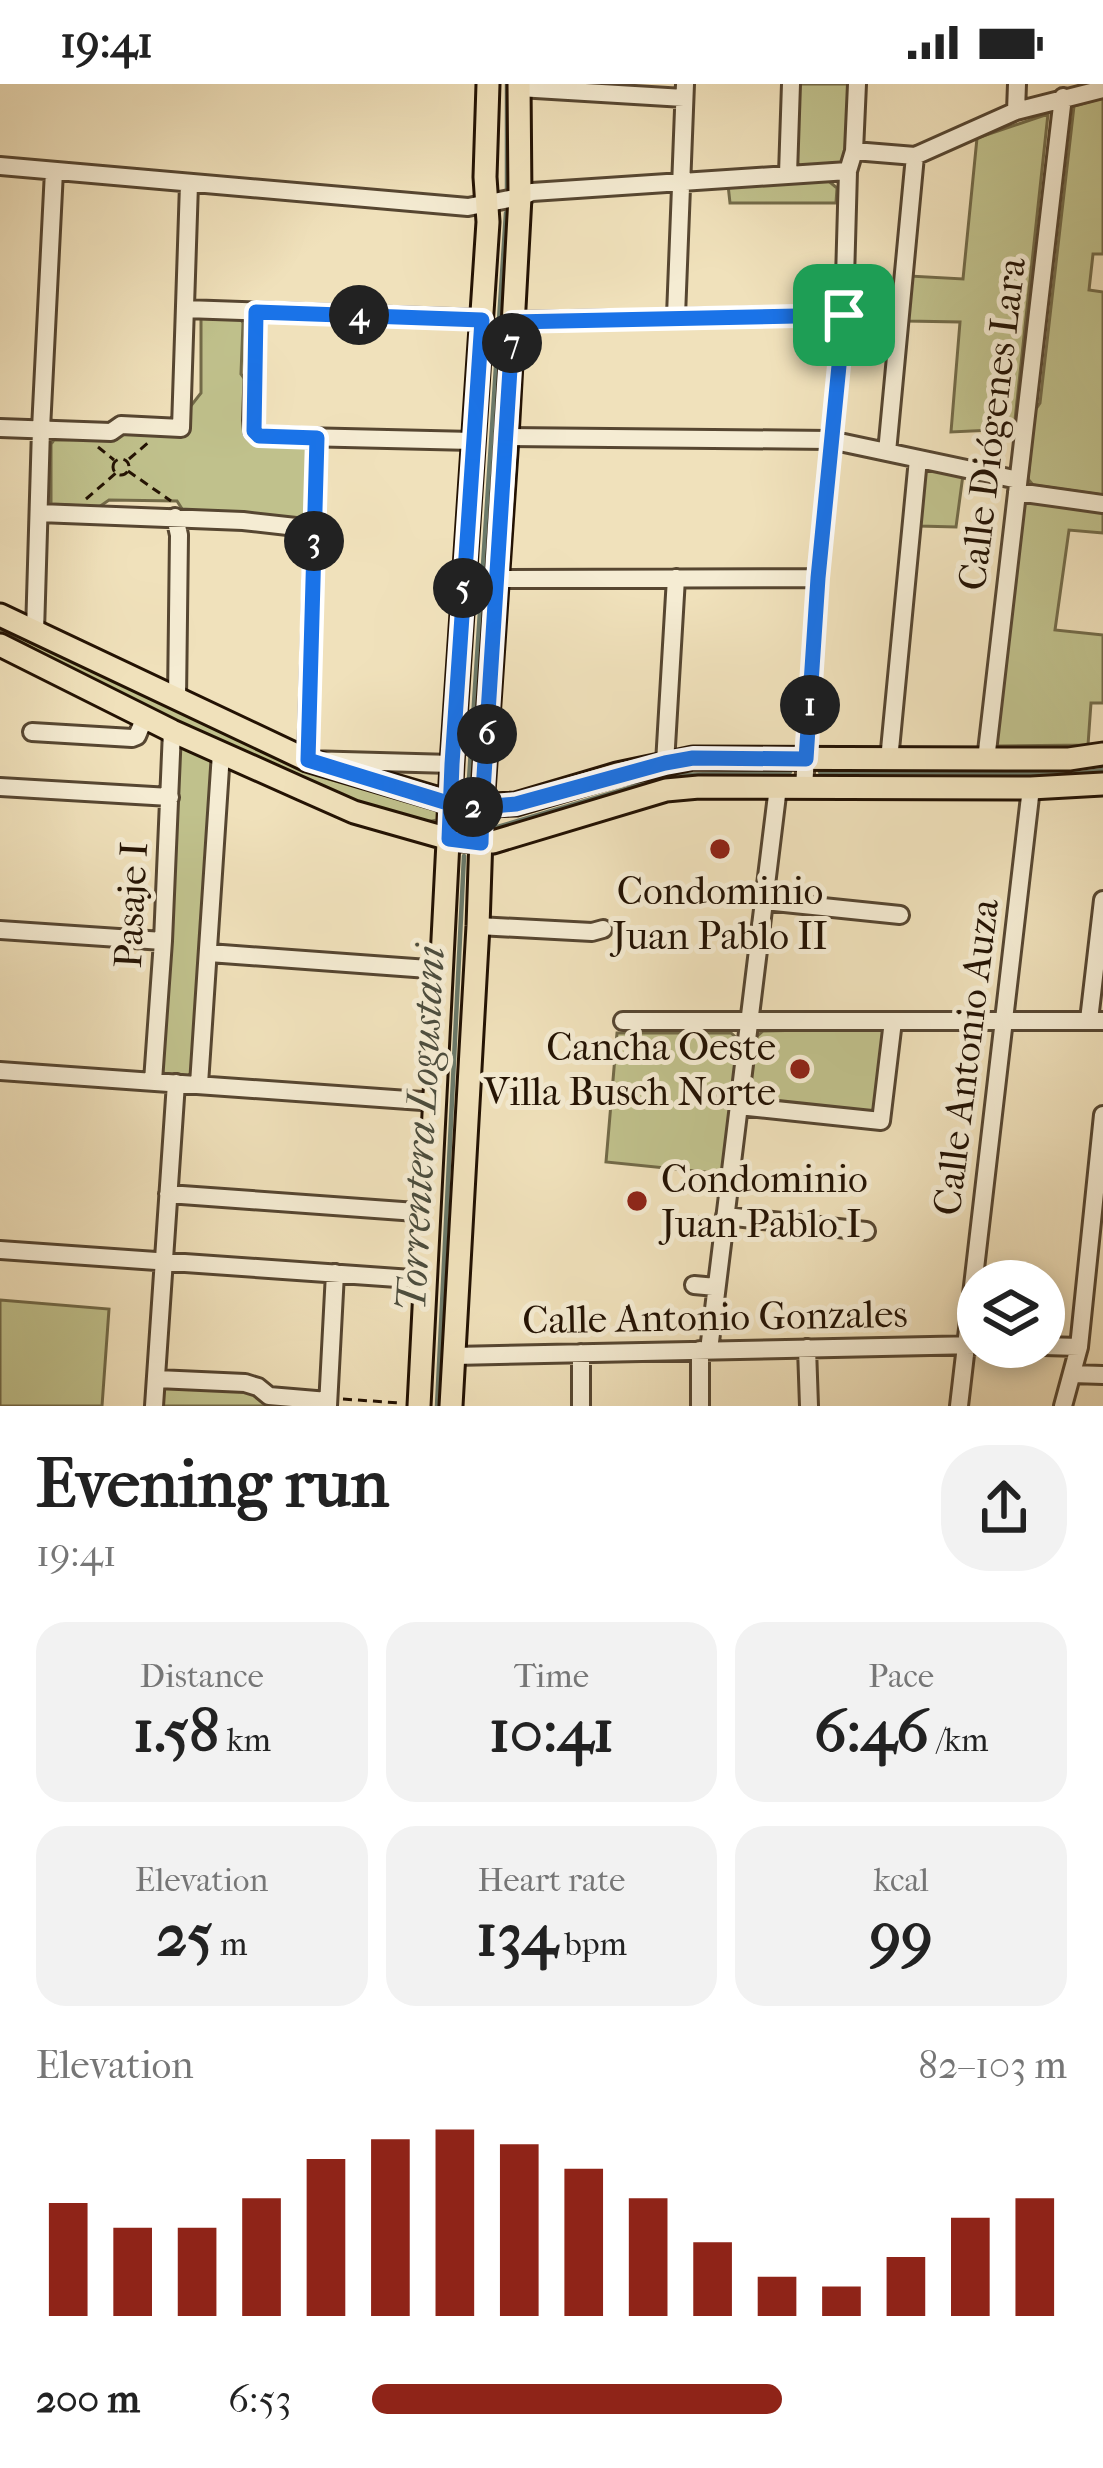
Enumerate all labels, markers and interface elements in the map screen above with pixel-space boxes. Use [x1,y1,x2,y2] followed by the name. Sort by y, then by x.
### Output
[60,16,153,69] text: 19:41
[949,254,1035,593] street label: Calle Diógenes Lara
[793,264,895,366] pin
[811,282,877,348] icon: arrive
[329,285,389,345] pin: 4
[349,295,369,334] text: 4
[482,313,542,373] pin: 7
[504,323,520,362] text: 7
[284,511,344,571] pin: 3
[307,521,321,560] text: 3
[433,558,493,618] pin: 5
[456,568,470,607] text: 5
[780,675,840,735] pin: 1
[804,685,816,724] text: 1
[457,704,517,764] pin: 6
[478,714,496,753] text: 6
[443,777,503,837] pin: 2
[465,787,481,826] text: 2
[707,836,733,862] marker: Condominio Juan Pablo II
[105,841,157,969] street label: Pasaje I
[609,868,828,959] place label: Condominio Juan Pablo II
[924,895,1008,1218] street label: Calle Antonio Auza
[387,942,455,1313] water label: Torrentera Logustani
[483,1024,776,1115] place label: Cancha Oeste Villa Busch Norte
[787,1056,813,1082] marker: Cancha Oeste Villa Busch Norte
[658,1156,868,1247] place label: Condominio Juan Pablo I
[624,1188,650,1214] marker: Condominio Juan Pablo I
[957,1260,1065,1368] map controls
[957,1260,1065,1368] button: layers
[522,1291,908,1343] street label: Calle Antonio Gonzales
[941,1445,1067,1571] button: share
[36,1446,389,1523] text: Evening run
[36,1530,117,1576] text: 19:41
[140,1657,264,1696] text: Distance
[514,1657,589,1696] text: Time
[868,1657,934,1696] text: Pace
[133,1696,219,1767] text: 1.58
[489,1696,614,1767] text: 10:41
[814,1696,929,1767] text: 6:46
[219,1721,271,1760] text: km
[929,1721,988,1760] text: /km
[135,1861,269,1900] text: Elevation
[478,1861,625,1900] text: Heart rate
[873,1861,929,1900] text: kcal
[156,1900,213,1971] text: 25
[476,1900,557,1971] text: 134
[870,1900,933,1971] text: 99
[213,1925,247,1964] text: m
[557,1925,627,1964] text: bpm
[36,2042,194,2088] text: Elevation
[918,2042,1067,2088] text: 82–103 m
[36,2376,140,2422] text: 200 m
[228,2376,291,2422] text: 6:53

